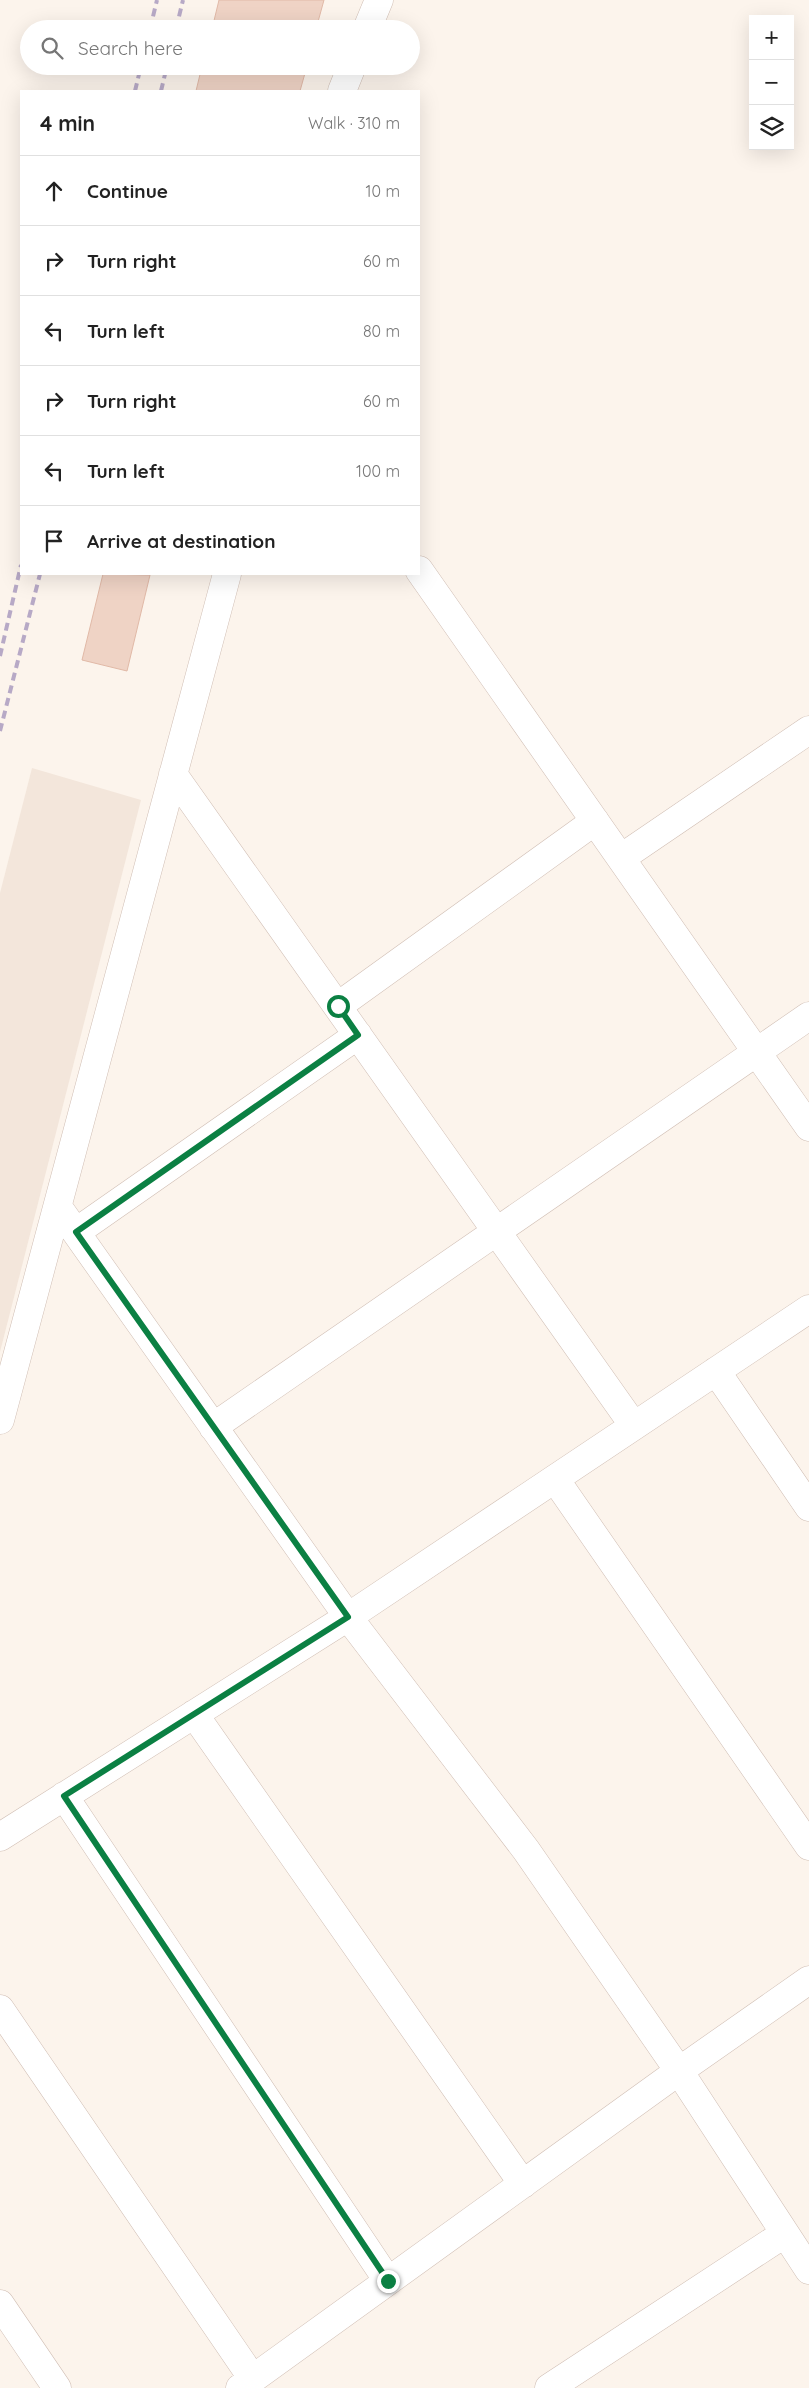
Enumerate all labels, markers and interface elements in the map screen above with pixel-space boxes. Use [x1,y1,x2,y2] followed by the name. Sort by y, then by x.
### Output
[749,15,794,150] map controls
[749,15,794,60] button: +
[20,20,420,75] search box
[38,34,66,62] icon: search
[78,36,183,60] text: Search here
[749,60,794,105] button: −
[749,105,794,150] button: layers
[40,110,95,136] text: 4 min
[308,113,400,133] text: Walk · 310 m
[40,177,68,205] icon: ahead
[87,179,168,203] text: Continue
[366,181,400,201] text: 10 m
[40,247,68,275] icon: right
[87,249,176,273] text: Turn right
[363,251,400,271] text: 60 m
[40,317,68,345] icon: left
[87,319,165,343] text: Turn left
[363,321,400,341] text: 80 m
[40,387,68,415] icon: right
[87,389,176,413] text: Turn right
[363,391,400,411] text: 60 m
[40,457,68,485] icon: left
[87,459,165,483] text: Turn left
[356,461,400,481] text: 100 m
[40,527,68,555] icon: arrive
[87,529,276,553] text: Arrive at destination
[327,995,350,1018] route start
[377,2270,400,2293] route end

